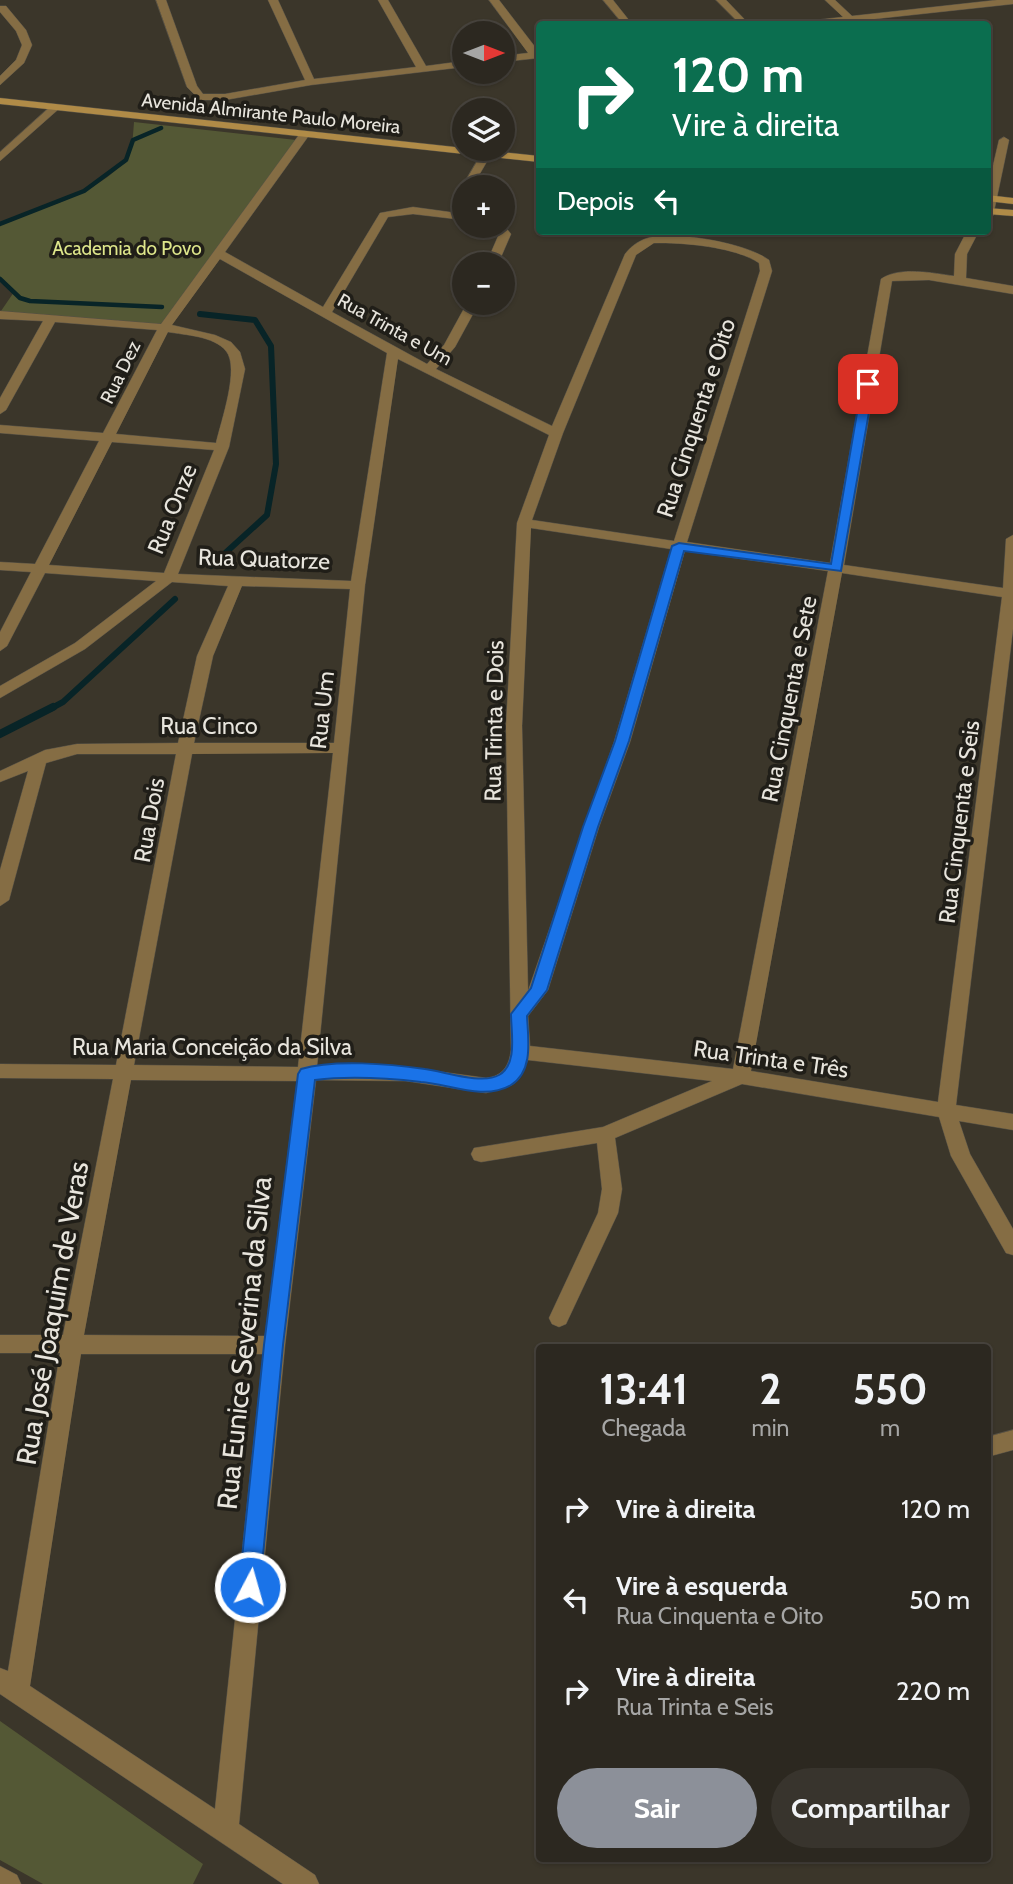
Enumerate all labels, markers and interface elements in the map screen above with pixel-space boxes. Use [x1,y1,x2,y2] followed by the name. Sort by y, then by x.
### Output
[452,21,514,84] north arrow
[452,21,515,315] map controls
[672,45,804,104] text: 120 m
[557,49,648,140] icon: right
[140,88,401,139] street label: Avenida Almirante Paulo Moreira
[452,98,515,161] button: layers
[672,105,839,144] text: Vire à direita
[452,175,515,238] button: +
[648,182,686,220] icon: left
[557,185,634,217] text: Depois
[52,237,202,260] park label: Academia do Povo
[452,252,515,315] button: −
[333,288,456,370] street label: Rua Trinta e Um
[651,315,741,521] street label: Rua Cinquenta e Oito
[95,337,145,407] street label: Rua Dez
[838,354,898,414] pin
[849,365,887,403] icon: arrive
[141,460,203,558] street label: Rua Onze
[197,543,331,575] street label: Rua Quatorze
[755,593,823,804] street label: Rua Cinquenta e Sete
[479,640,509,802] street label: Rua Trinta e Dois
[304,670,340,750] street label: Rua Um
[160,712,258,740] street label: Rua Cinco
[933,719,985,925] street label: Rua Cinquenta e Seis
[128,775,170,865] street label: Rua Dois
[72,1033,352,1061] street label: Rua Maria Conceição da Silva
[692,1034,850,1084] street label: Rua Trinta e Três
[9,1159,95,1467] street label: Rua José Joaquim de Veras
[210,1174,278,1511] street label: Rua Eunice Severina da Silva
[599,1363,688,1415] text: 13:41
[759,1363,782,1415] text: 2
[853,1363,928,1415] text: 550
[601,1414,686,1442] text: Chegada
[752,1414,789,1442] text: min
[880,1414,900,1442] text: m
[557,1490,595,1528] icon: right
[616,1493,756,1525] text: Vire à direita
[901,1493,970,1525] text: 120 m
[213,1550,287,1624] position arrow
[616,1570,788,1602] text: Vire à esquerda
[557,1581,595,1619] icon: left
[909,1584,970,1616] text: 50 m
[616,1602,823,1630] text: Rua Cinquenta e Oito
[616,1661,756,1693] text: Vire à direita
[557,1672,595,1710] icon: right
[896,1675,970,1707] text: 220 m
[616,1693,773,1721] text: Rua Trinta e Seis
[557,1768,757,1848] button: Sair
[771,1768,970,1848] button: Compartilhar

